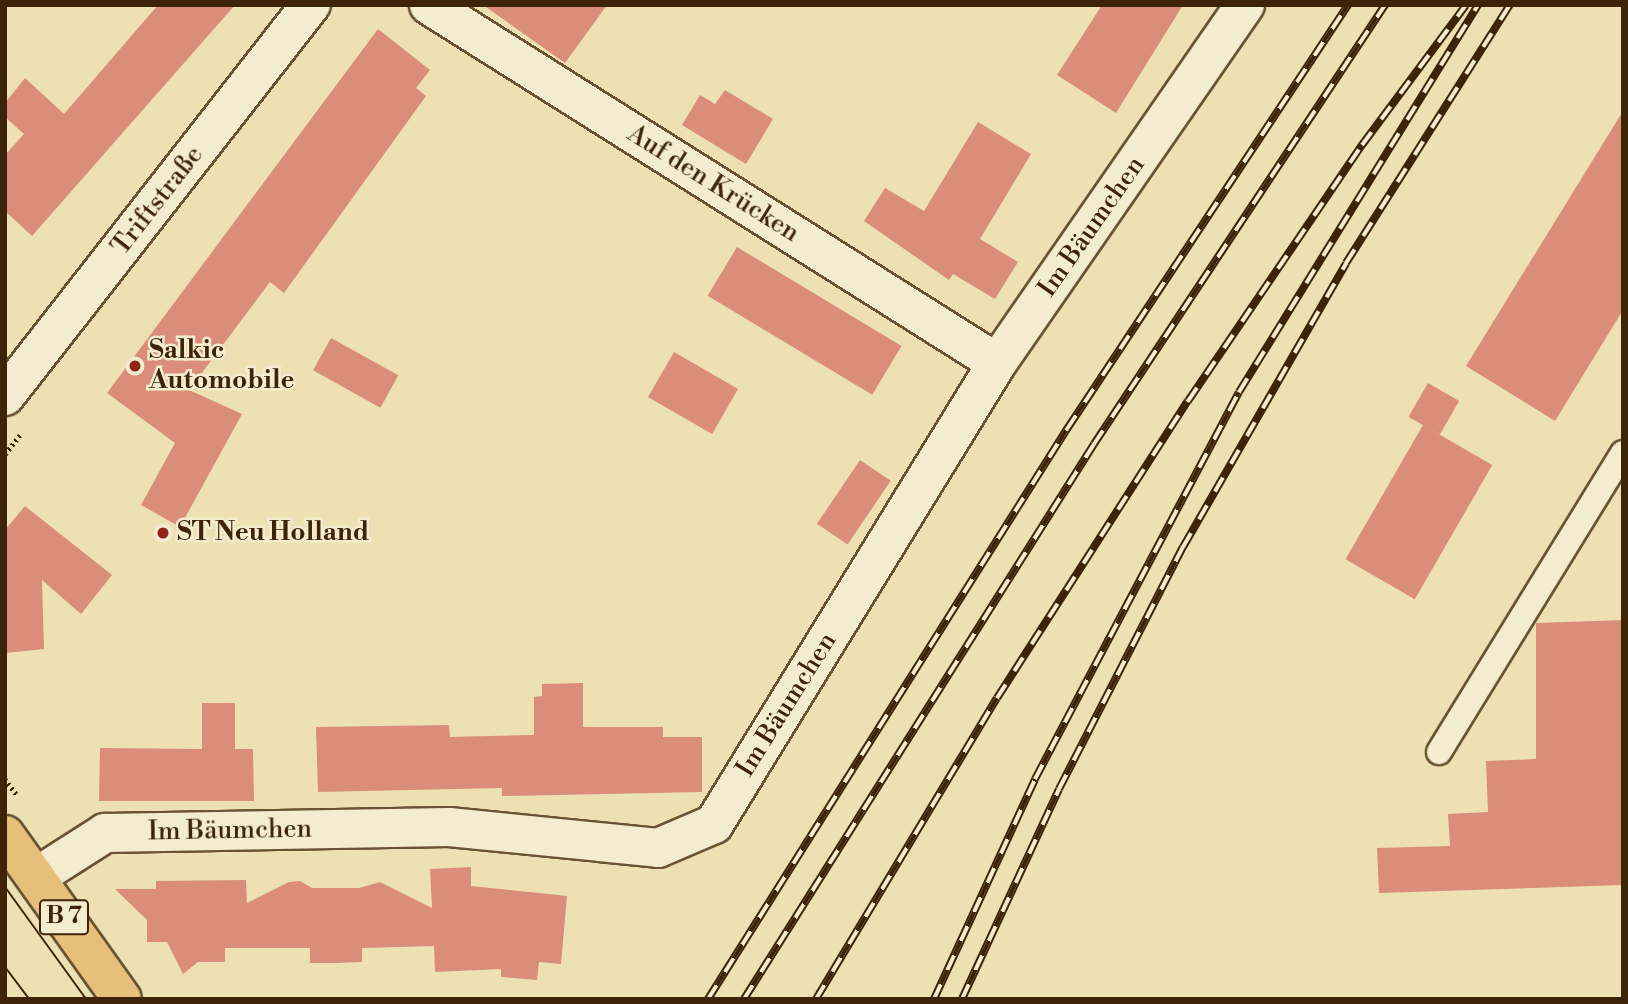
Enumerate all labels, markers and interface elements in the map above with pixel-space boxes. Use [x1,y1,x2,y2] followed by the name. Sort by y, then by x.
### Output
[621,119,805,249] street label: Auf den Krücken
[106,140,210,262] street label: Triftstraße
[1032,151,1152,303] street label: Im Bäumchen
[149,335,294,396] place label: Salkic Automobile
[127,358,143,374] marker: Salkic Automobile
[177,517,369,549] place label: ST Neu Holland
[155,525,171,541] marker: ST Neu Holland
[730,627,844,783] street label: Im Bäumchen
[148,814,312,848] street label: Im Bäumchen
[38,897,90,937] road number: B 7

